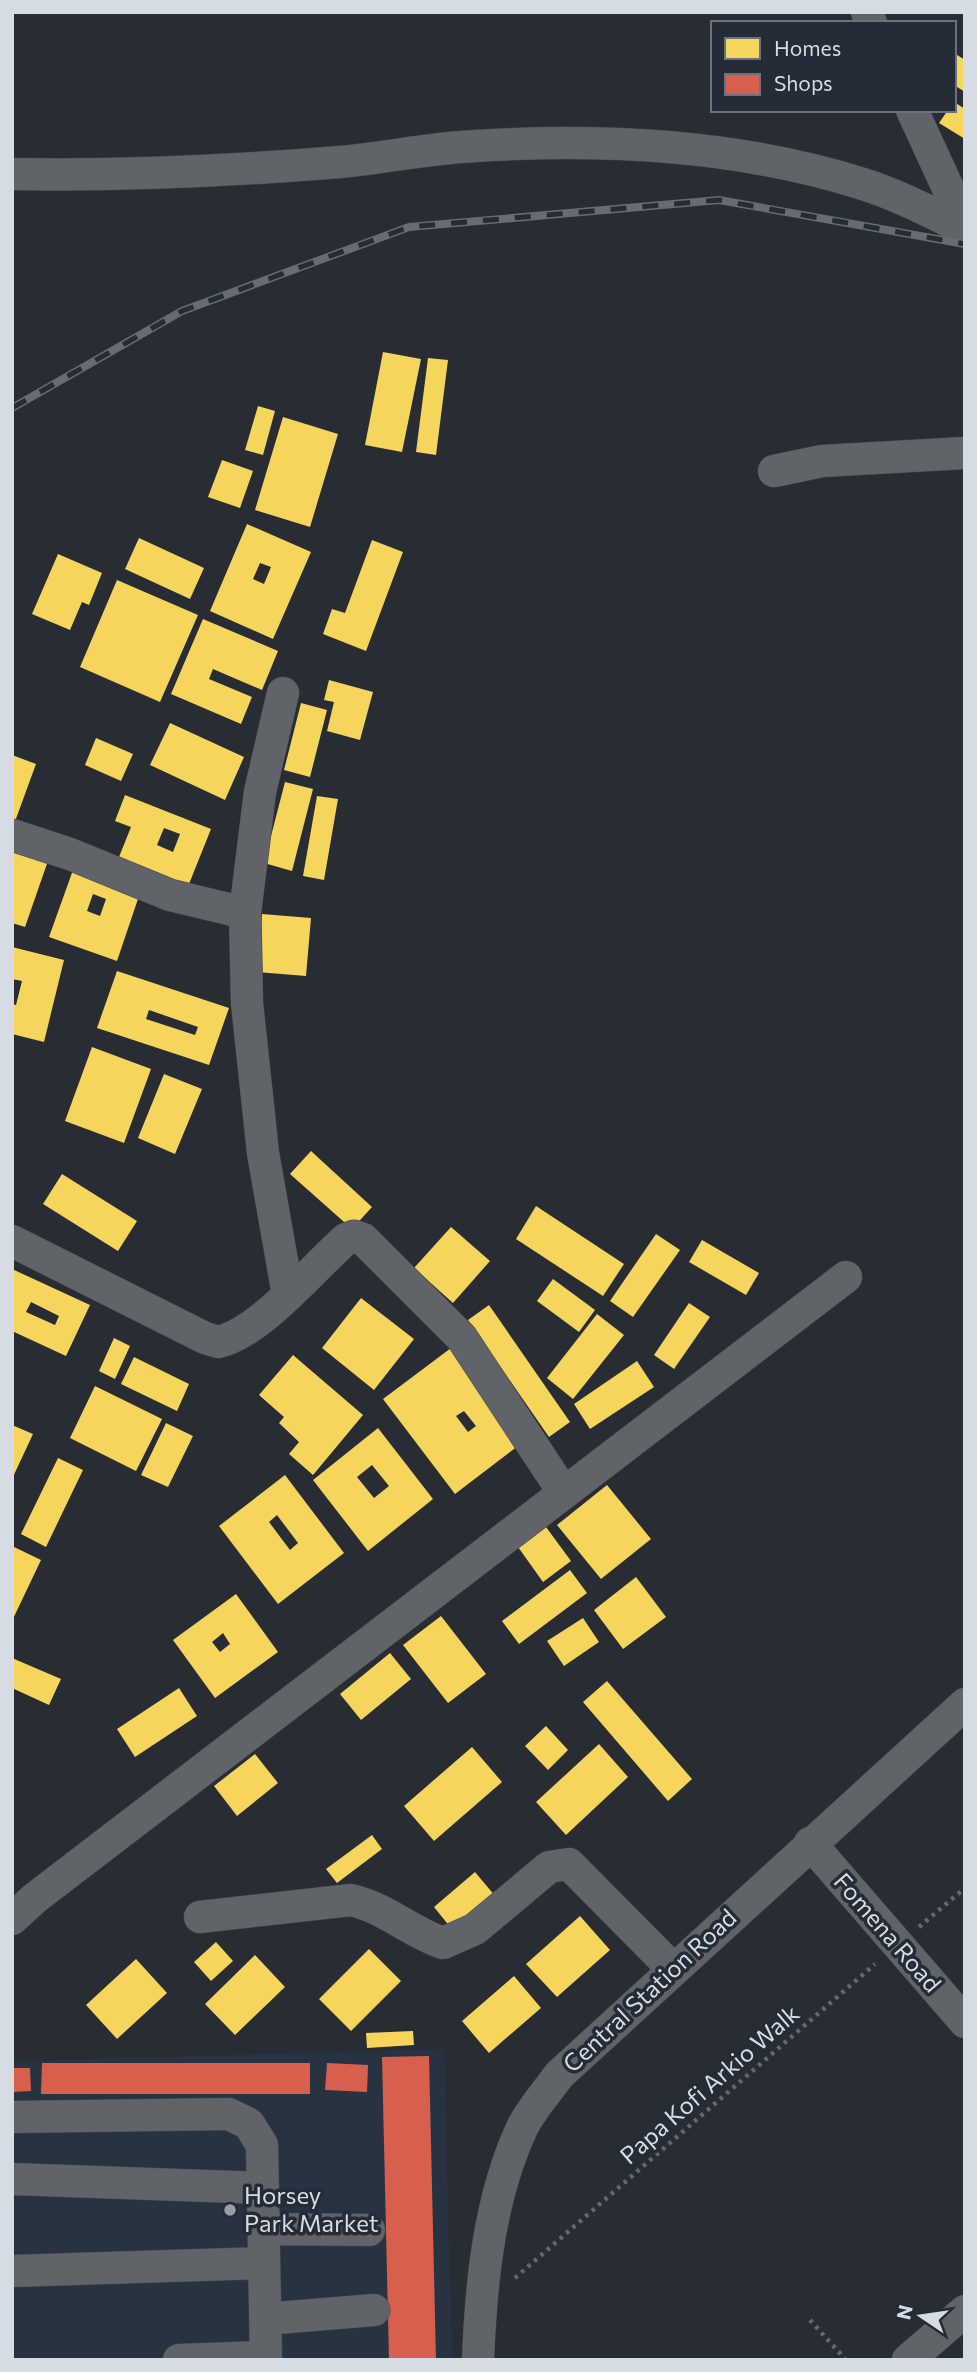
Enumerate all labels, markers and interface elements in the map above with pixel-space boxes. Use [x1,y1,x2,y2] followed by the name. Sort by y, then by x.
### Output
[711,21,956,112] legend
[774,35,841,60] text: Homes
[774,70,833,95] text: Shops
[829,1867,948,1997] street label: Fomena Road
[556,1902,742,2078] street label: Central Station Road
[614,1998,804,2170] street label: Papa Kofi Arkio Walk
[244,2180,379,2237] place label: Horsey Park Market
[222,2202,238,2218] marker: Horsey Park Market
[886,2281,956,2351] north arrow
[891,2303,917,2322] text: N

